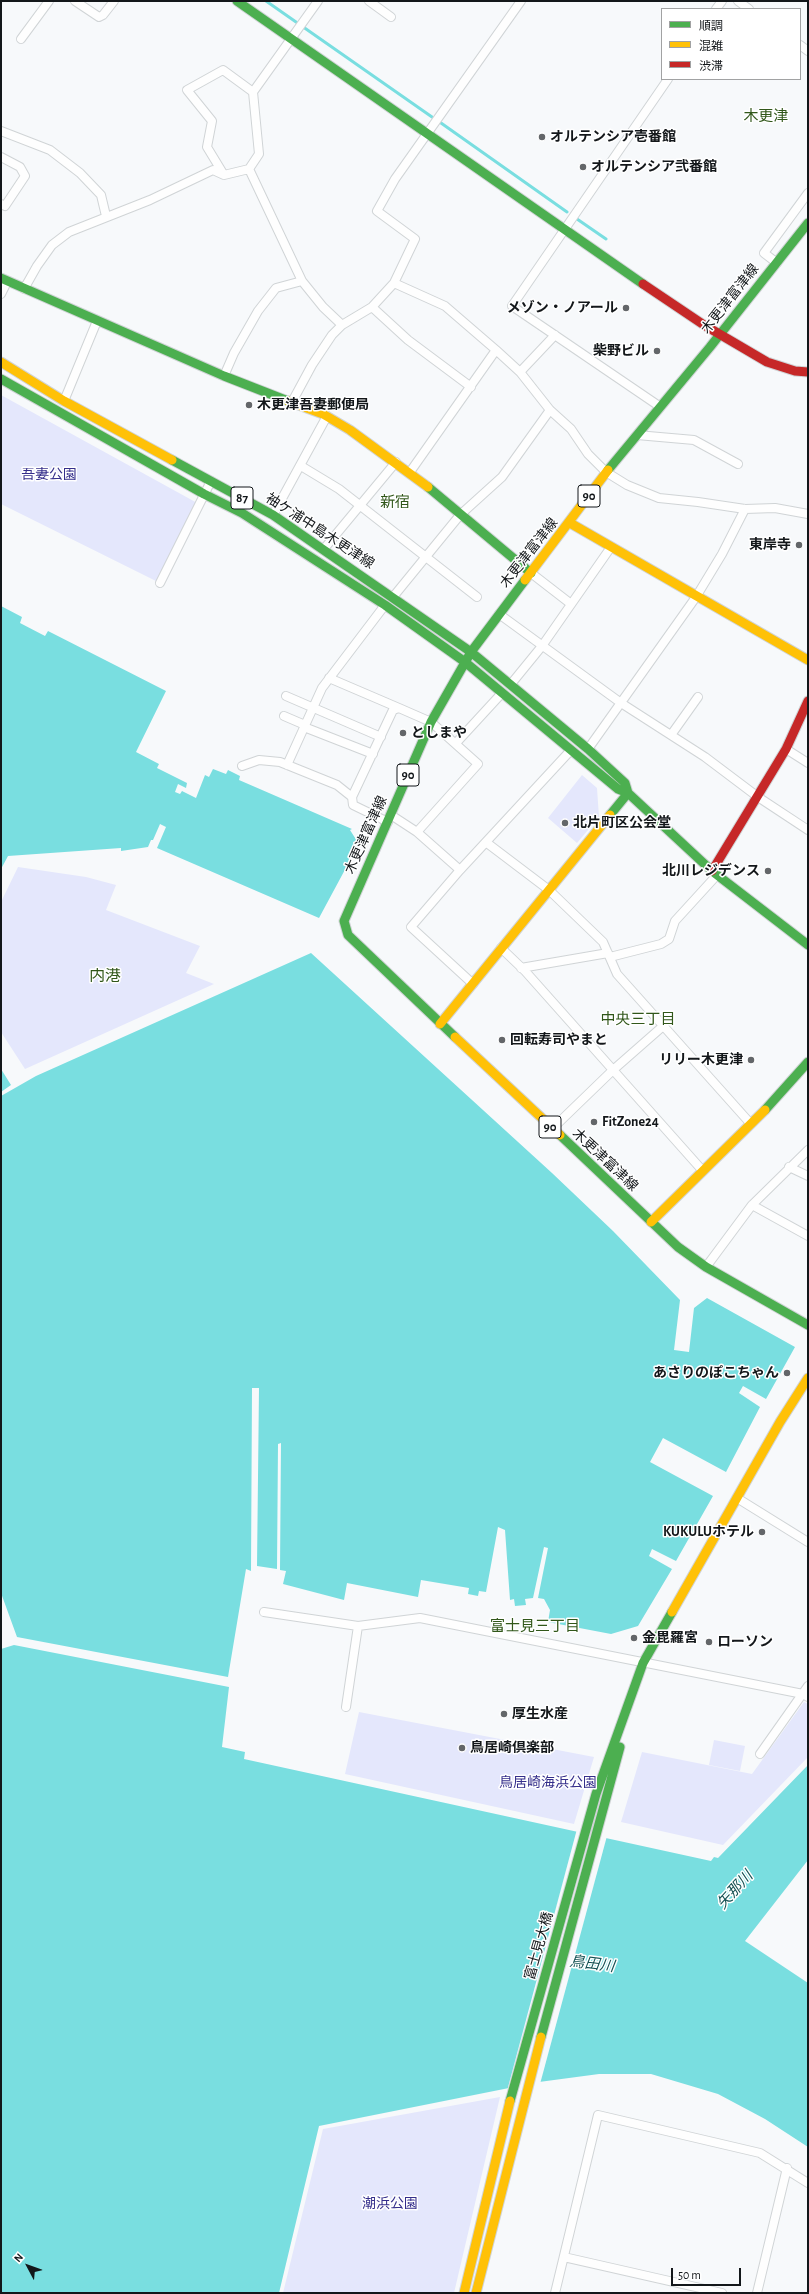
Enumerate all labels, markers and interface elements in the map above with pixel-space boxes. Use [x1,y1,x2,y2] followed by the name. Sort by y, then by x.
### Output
[661,8,801,80] legend
[699,20,723,32] text: 順調
[699,40,723,52] text: 混雑
[699,60,723,72] text: 渋滞
[744,107,788,125] district label: 木更津
[550,129,676,145] place label: オルテンシア壱番館
[537,132,547,142] marker: オルテンシア壱番館
[591,159,717,175] place label: オルテンシア弐番館
[578,162,588,172] marker: オルテンシア弐番館
[698,261,762,337] street label: 木更津富津線
[507,300,618,316] place label: メゾン・ノアール
[621,303,631,313] marker: メゾン・ノアール
[593,343,649,359] place label: 柴野ビル
[652,346,662,356] marker: 柴野ビル
[257,397,369,413] place label: 木更津吾妻郵便局
[244,400,254,410] marker: 木更津吾妻郵便局
[21,467,77,483] park label: 吾妻公園
[578,485,600,507] road number: 90
[231,487,253,509] road number: 87
[263,490,377,572] street label: 袖ケ浦中島木更津線
[380,493,410,511] district label: 新宿
[497,515,561,591] street label: 木更津富津線
[749,537,791,553] place label: 東岸寺
[794,540,804,550] marker: 東岸寺
[411,725,467,741] place label: としまや
[398,728,408,738] marker: としまや
[397,764,419,786] road number: 90
[341,793,391,877] street label: 木更津富津線
[573,815,671,831] place label: 北片町区公会堂
[560,818,570,828] marker: 北片町区公会堂
[662,863,760,879] place label: 北川レジデンス
[763,866,773,876] marker: 北川レジデンス
[89,966,121,986] district label: 内港
[601,1010,675,1028] district label: 中央三丁目
[510,1032,608,1048] place label: 回転寿司やまと
[497,1035,507,1045] marker: 回転寿司やまと
[659,1052,743,1068] place label: リリー木更津
[746,1055,756,1065] marker: リリー木更津
[602,1114,659,1130] place label: FitZone24
[539,1116,561,1138] road number: 90
[589,1117,599,1127] marker: FitZone24
[569,1125,641,1195] street label: 木更津富津線
[653,1365,779,1381] place label: あさりのぽこちゃん
[782,1368,792,1378] marker: あさりのぽこちゃん
[663,1524,754,1540] place label: KUKULUホテル
[757,1527,767,1537] marker: KUKULUホテル
[490,1617,580,1635] district label: 富士見三丁目
[642,1630,698,1646] place label: 金毘羅宮
[629,1633,639,1643] marker: 金毘羅宮
[717,1634,773,1650] place label: ローソン
[704,1637,714,1647] marker: ローソン
[512,1706,568,1722] place label: 厚生水産
[499,1709,509,1719] marker: 厚生水産
[470,1740,554,1756] place label: 鳥居崎倶楽部
[457,1743,467,1753] marker: 鳥居崎倶楽部
[499,1775,597,1791] park label: 鳥居崎海浜公園
[713,1867,757,1913] water label: 矢那川
[521,1910,557,1982] street label: 富士見大橋
[569,1952,615,1976] water label: 鳥田川
[362,2196,418,2212] park label: 潮浜公園
[8,2246,48,2286] north arrow
[12,2251,25,2264] text: N
[673,2260,743,2286] scale bar
[678,2269,701,2281] text: 50 m

